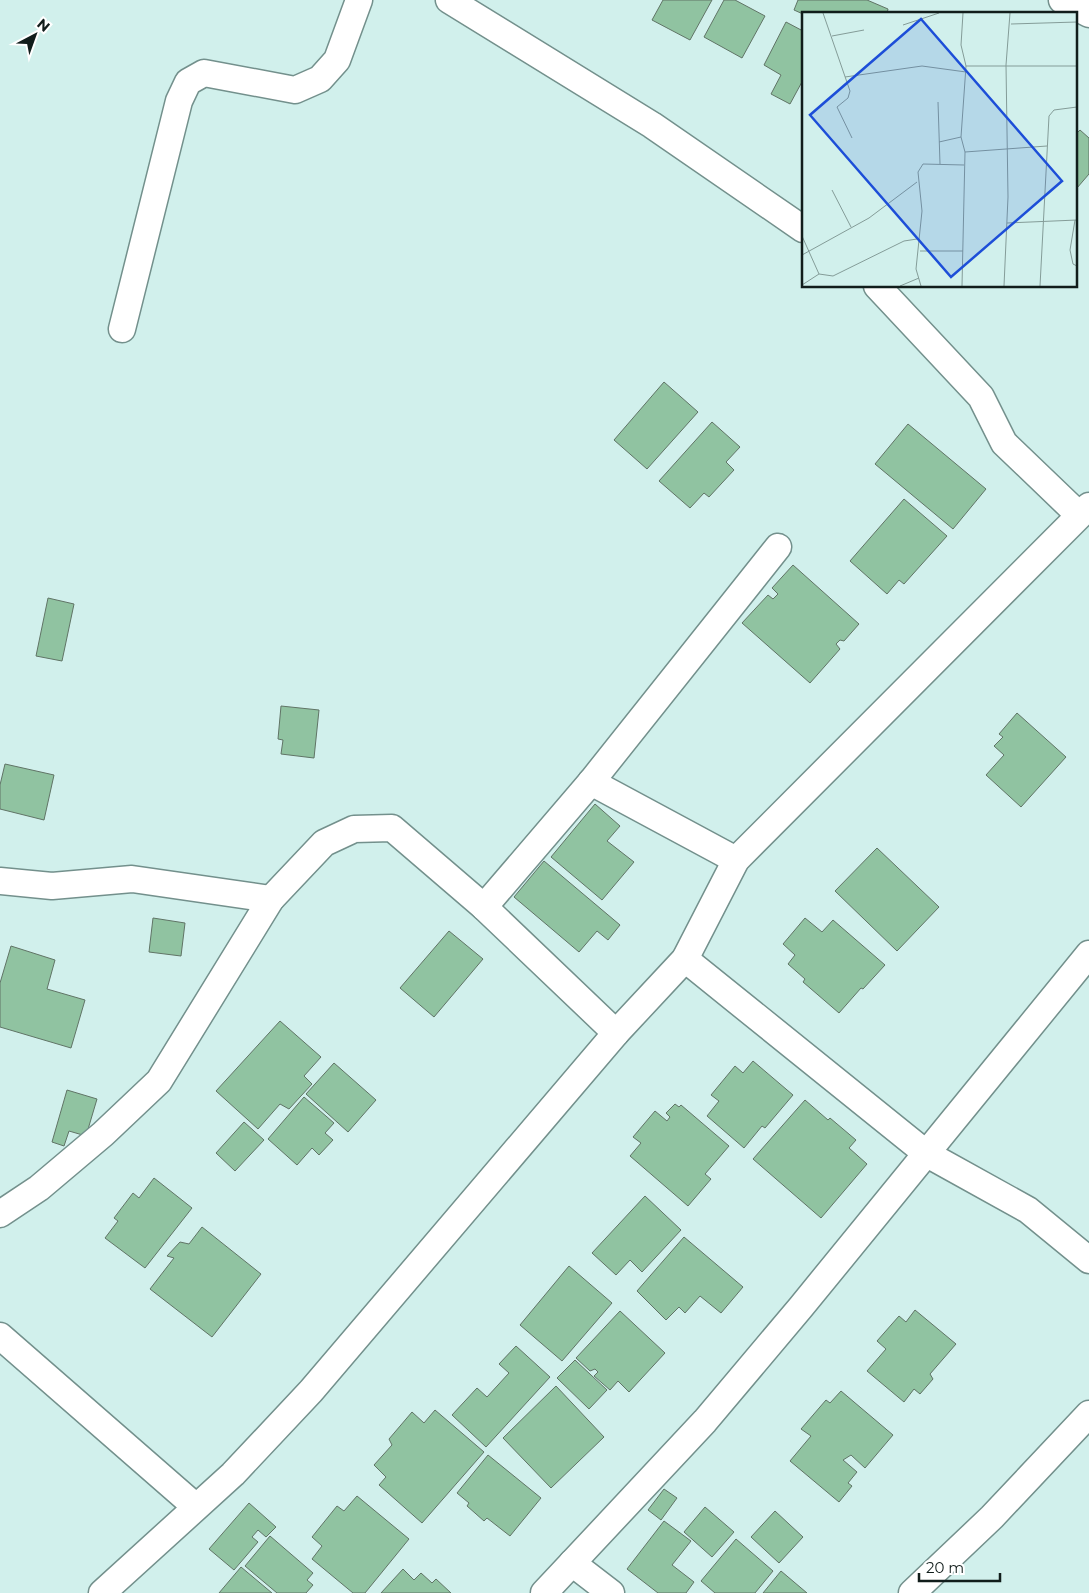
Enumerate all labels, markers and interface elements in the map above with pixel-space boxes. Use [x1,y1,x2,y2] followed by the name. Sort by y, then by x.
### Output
[10,10,60,60] north arrow
[802,12,1076,288] inset map
[33,15,54,36] text: N
[919,1550,1000,1582] scale bar
[926,1558,964,1577] text: 20 m

